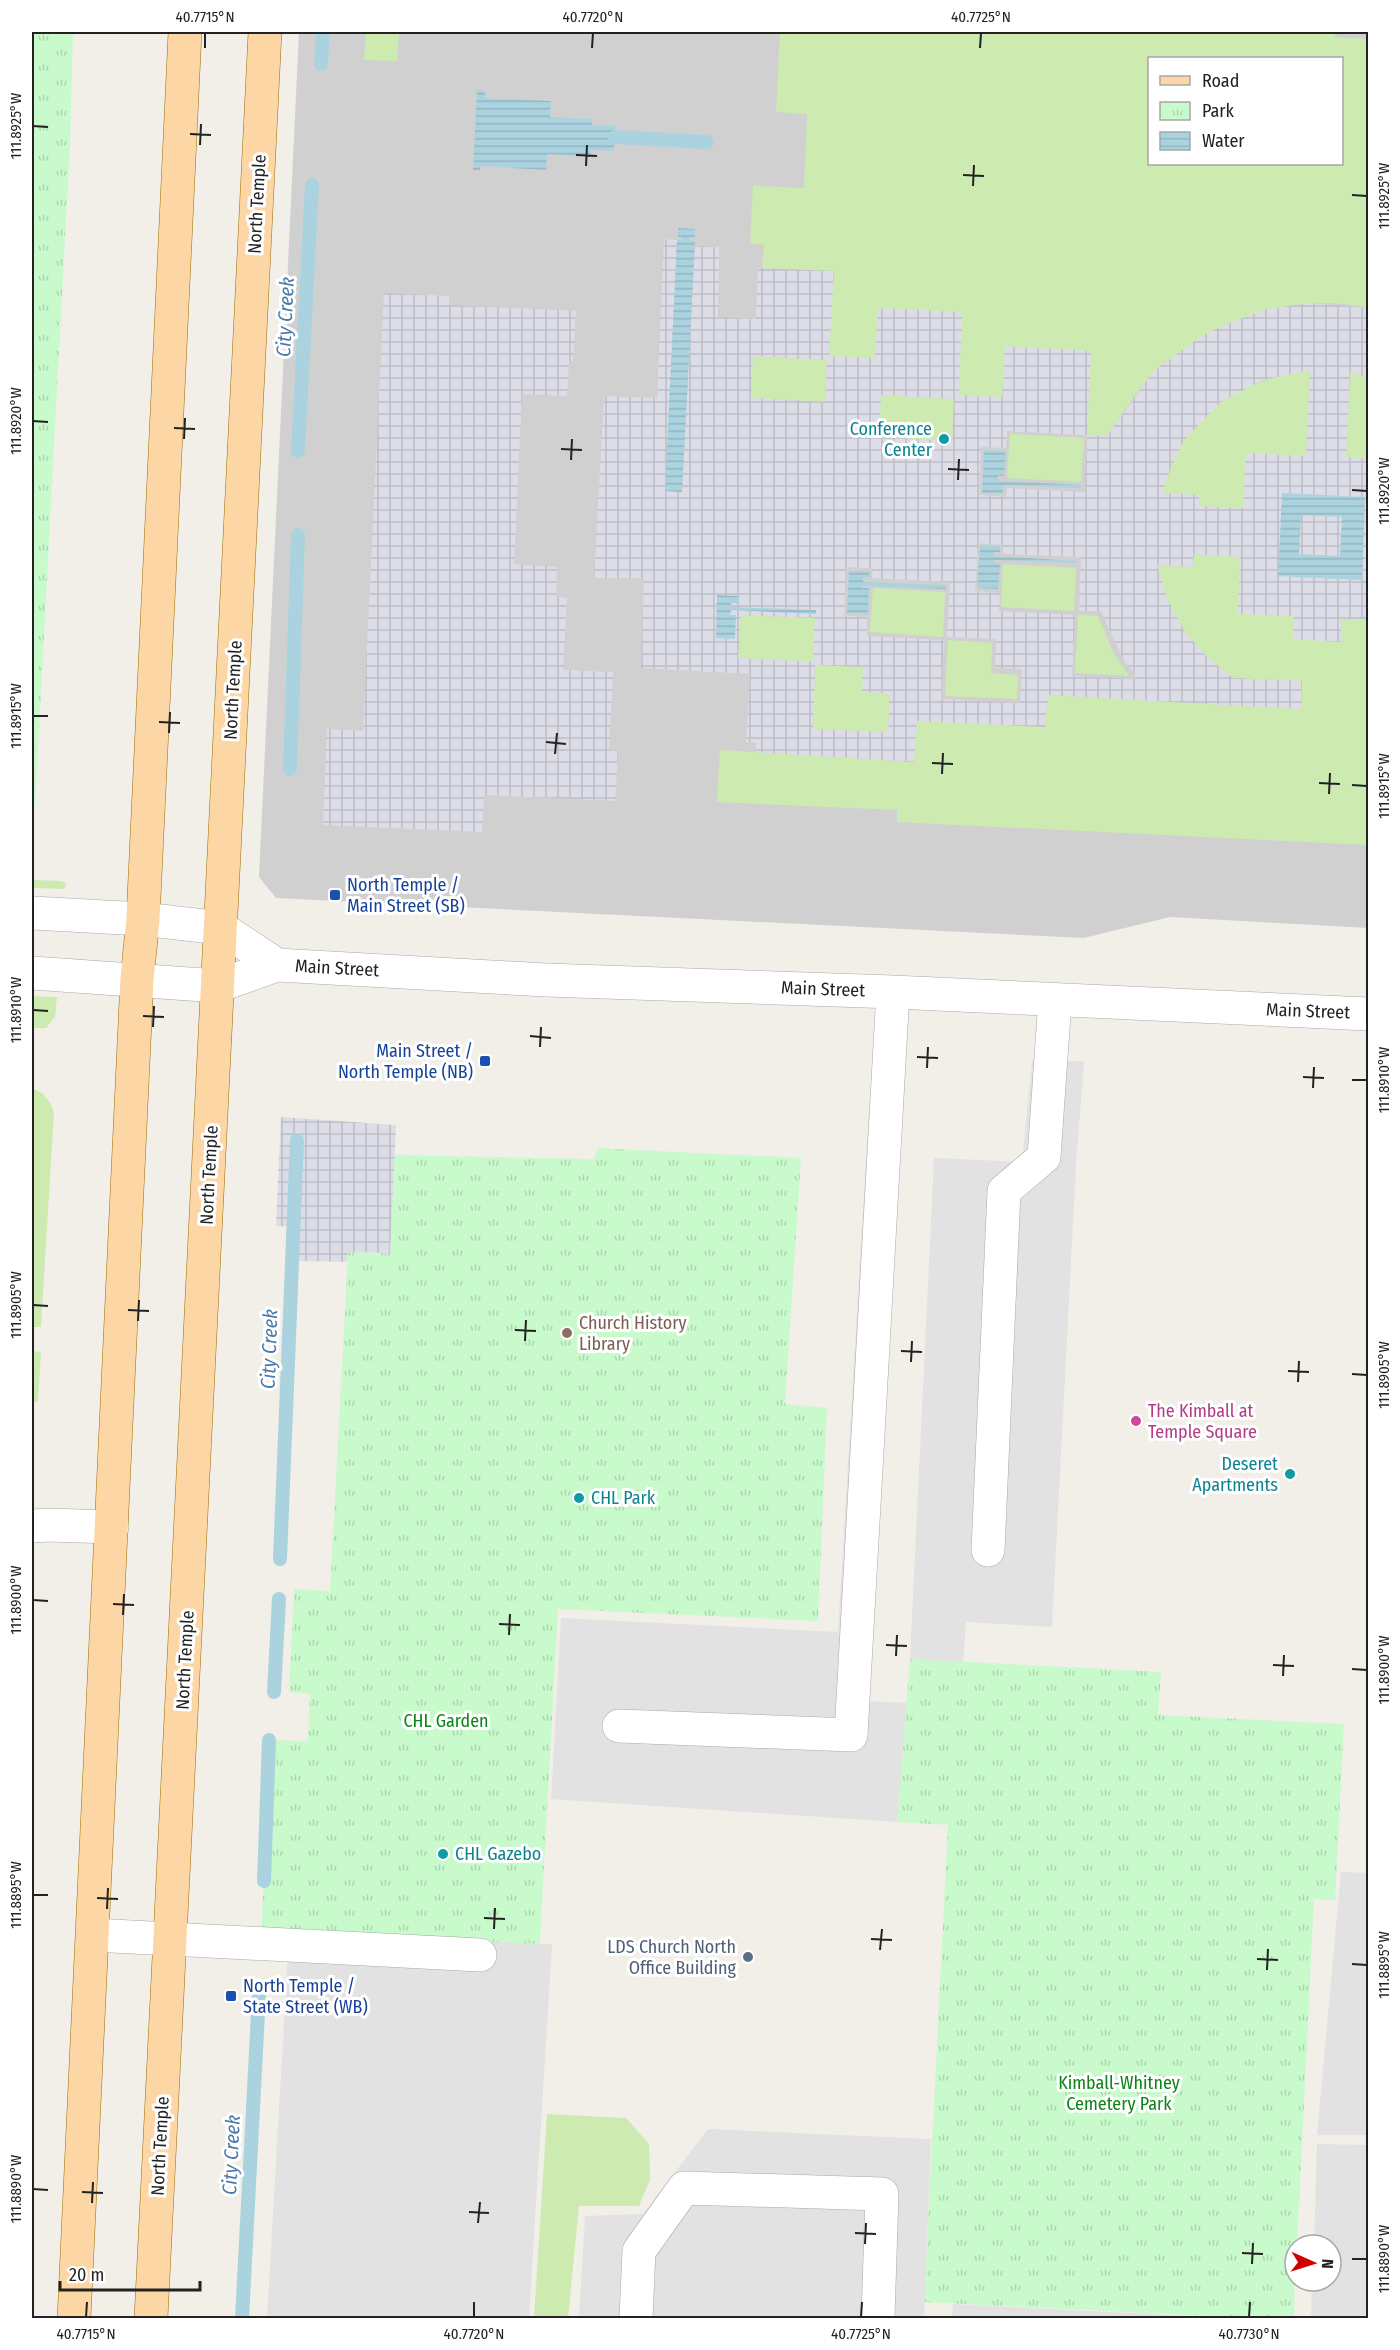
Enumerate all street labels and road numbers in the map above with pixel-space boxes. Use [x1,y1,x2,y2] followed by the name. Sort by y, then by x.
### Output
[243,154,271,254] street label: North Temple
[219,640,247,740] street label: North Temple
[294,955,380,981] street label: Main Street
[781,977,866,1001] street label: Main Street
[1266,999,1351,1023] street label: Main Street
[195,1125,223,1225] street label: North Temple
[171,1610,199,1710] street label: North Temple
[146,2096,174,2196] street label: North Temple

